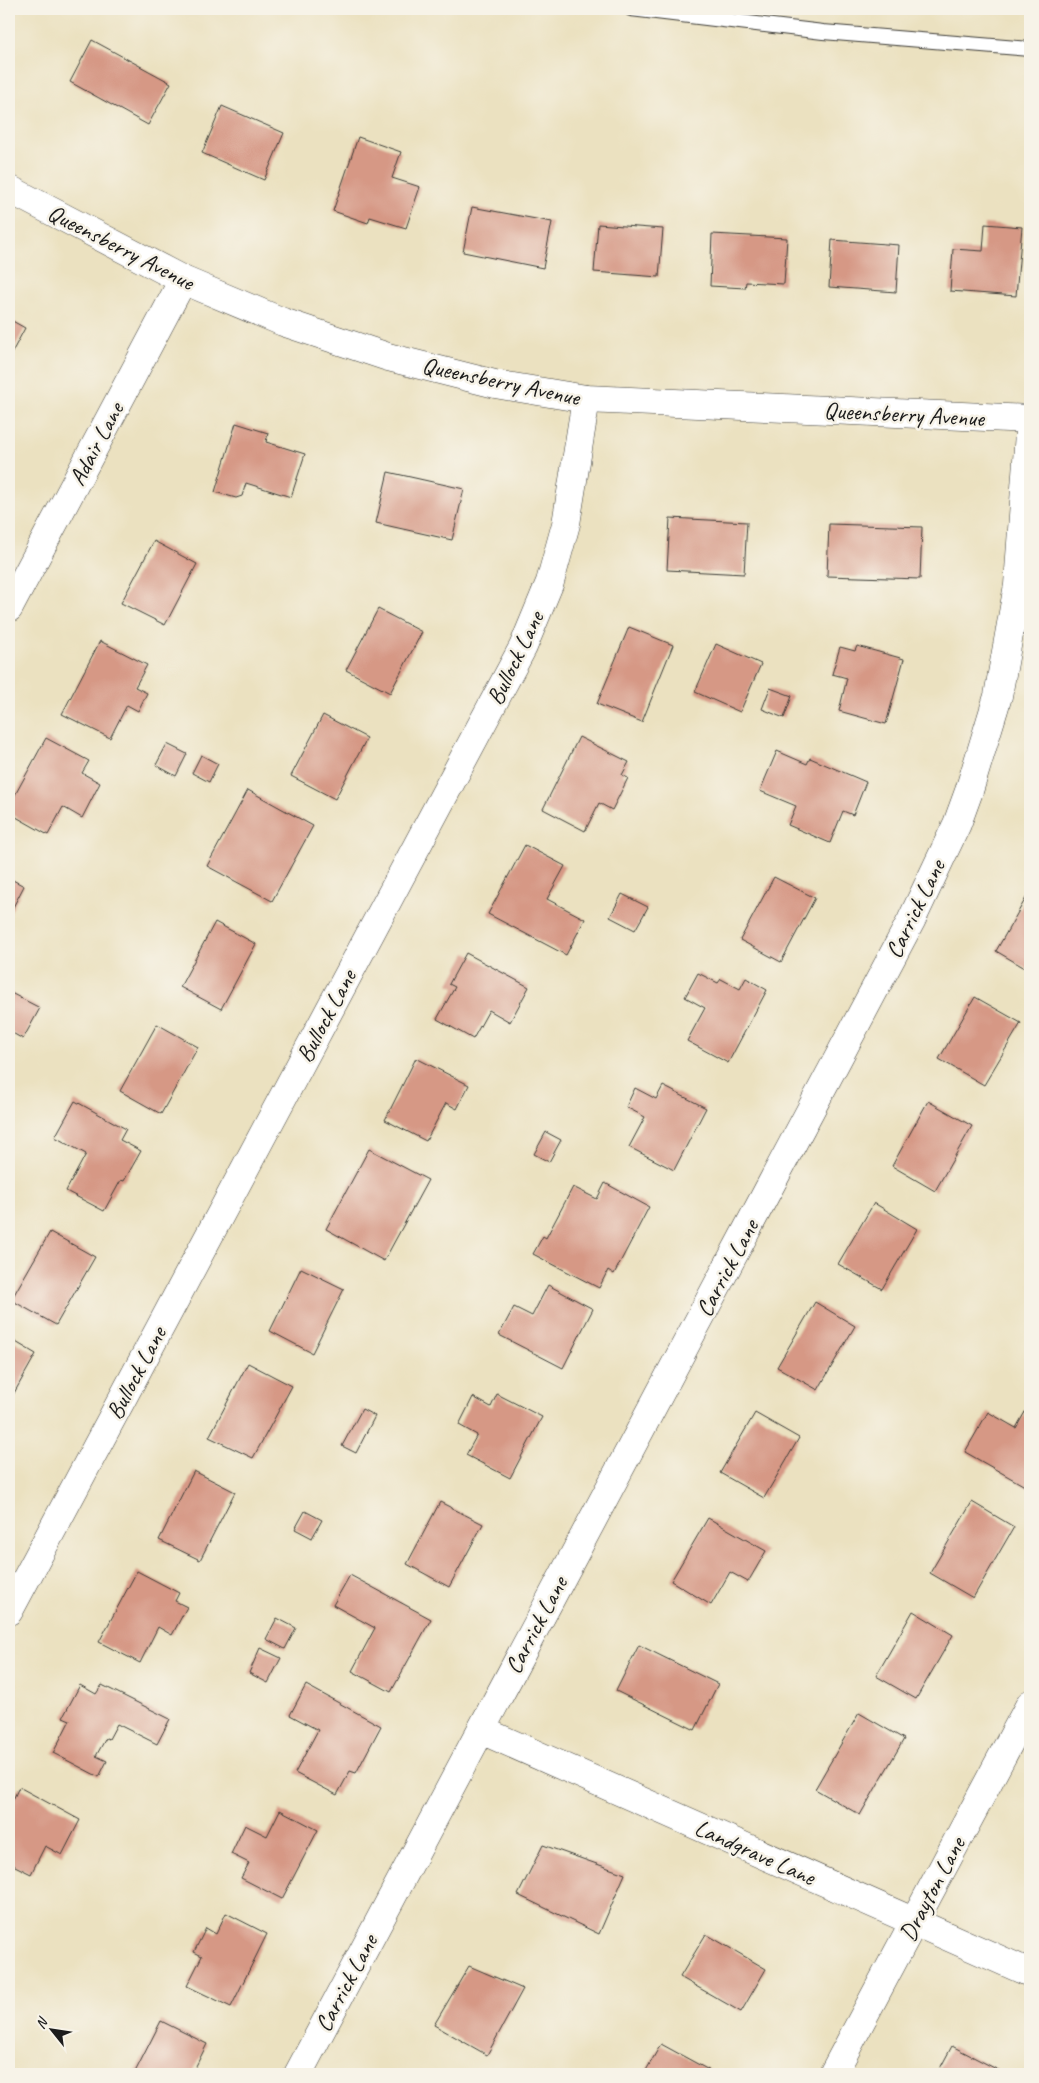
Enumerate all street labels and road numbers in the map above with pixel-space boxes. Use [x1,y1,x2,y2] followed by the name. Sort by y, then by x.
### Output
[43,197,201,298] street label: Queensberry Avenue
[420,350,585,413] street label: Queensberry Avenue
[62,395,131,491] street label: Adair Lane
[823,395,987,433] street label: Queensberry Avenue
[480,604,551,710] street label: Bullock Lane
[878,853,953,963] street label: Carrick Lane
[289,963,364,1067] street label: Bullock Lane
[689,1212,766,1322] street label: Carrick Lane
[99,1320,174,1424] street label: Bullock Lane
[498,1569,575,1679] street label: Carrick Lane
[690,1812,822,1893] street label: Landgrave Lane
[892,1830,973,1946] street label: Drayton Lane
[308,1927,385,2037] street label: Carrick Lane

